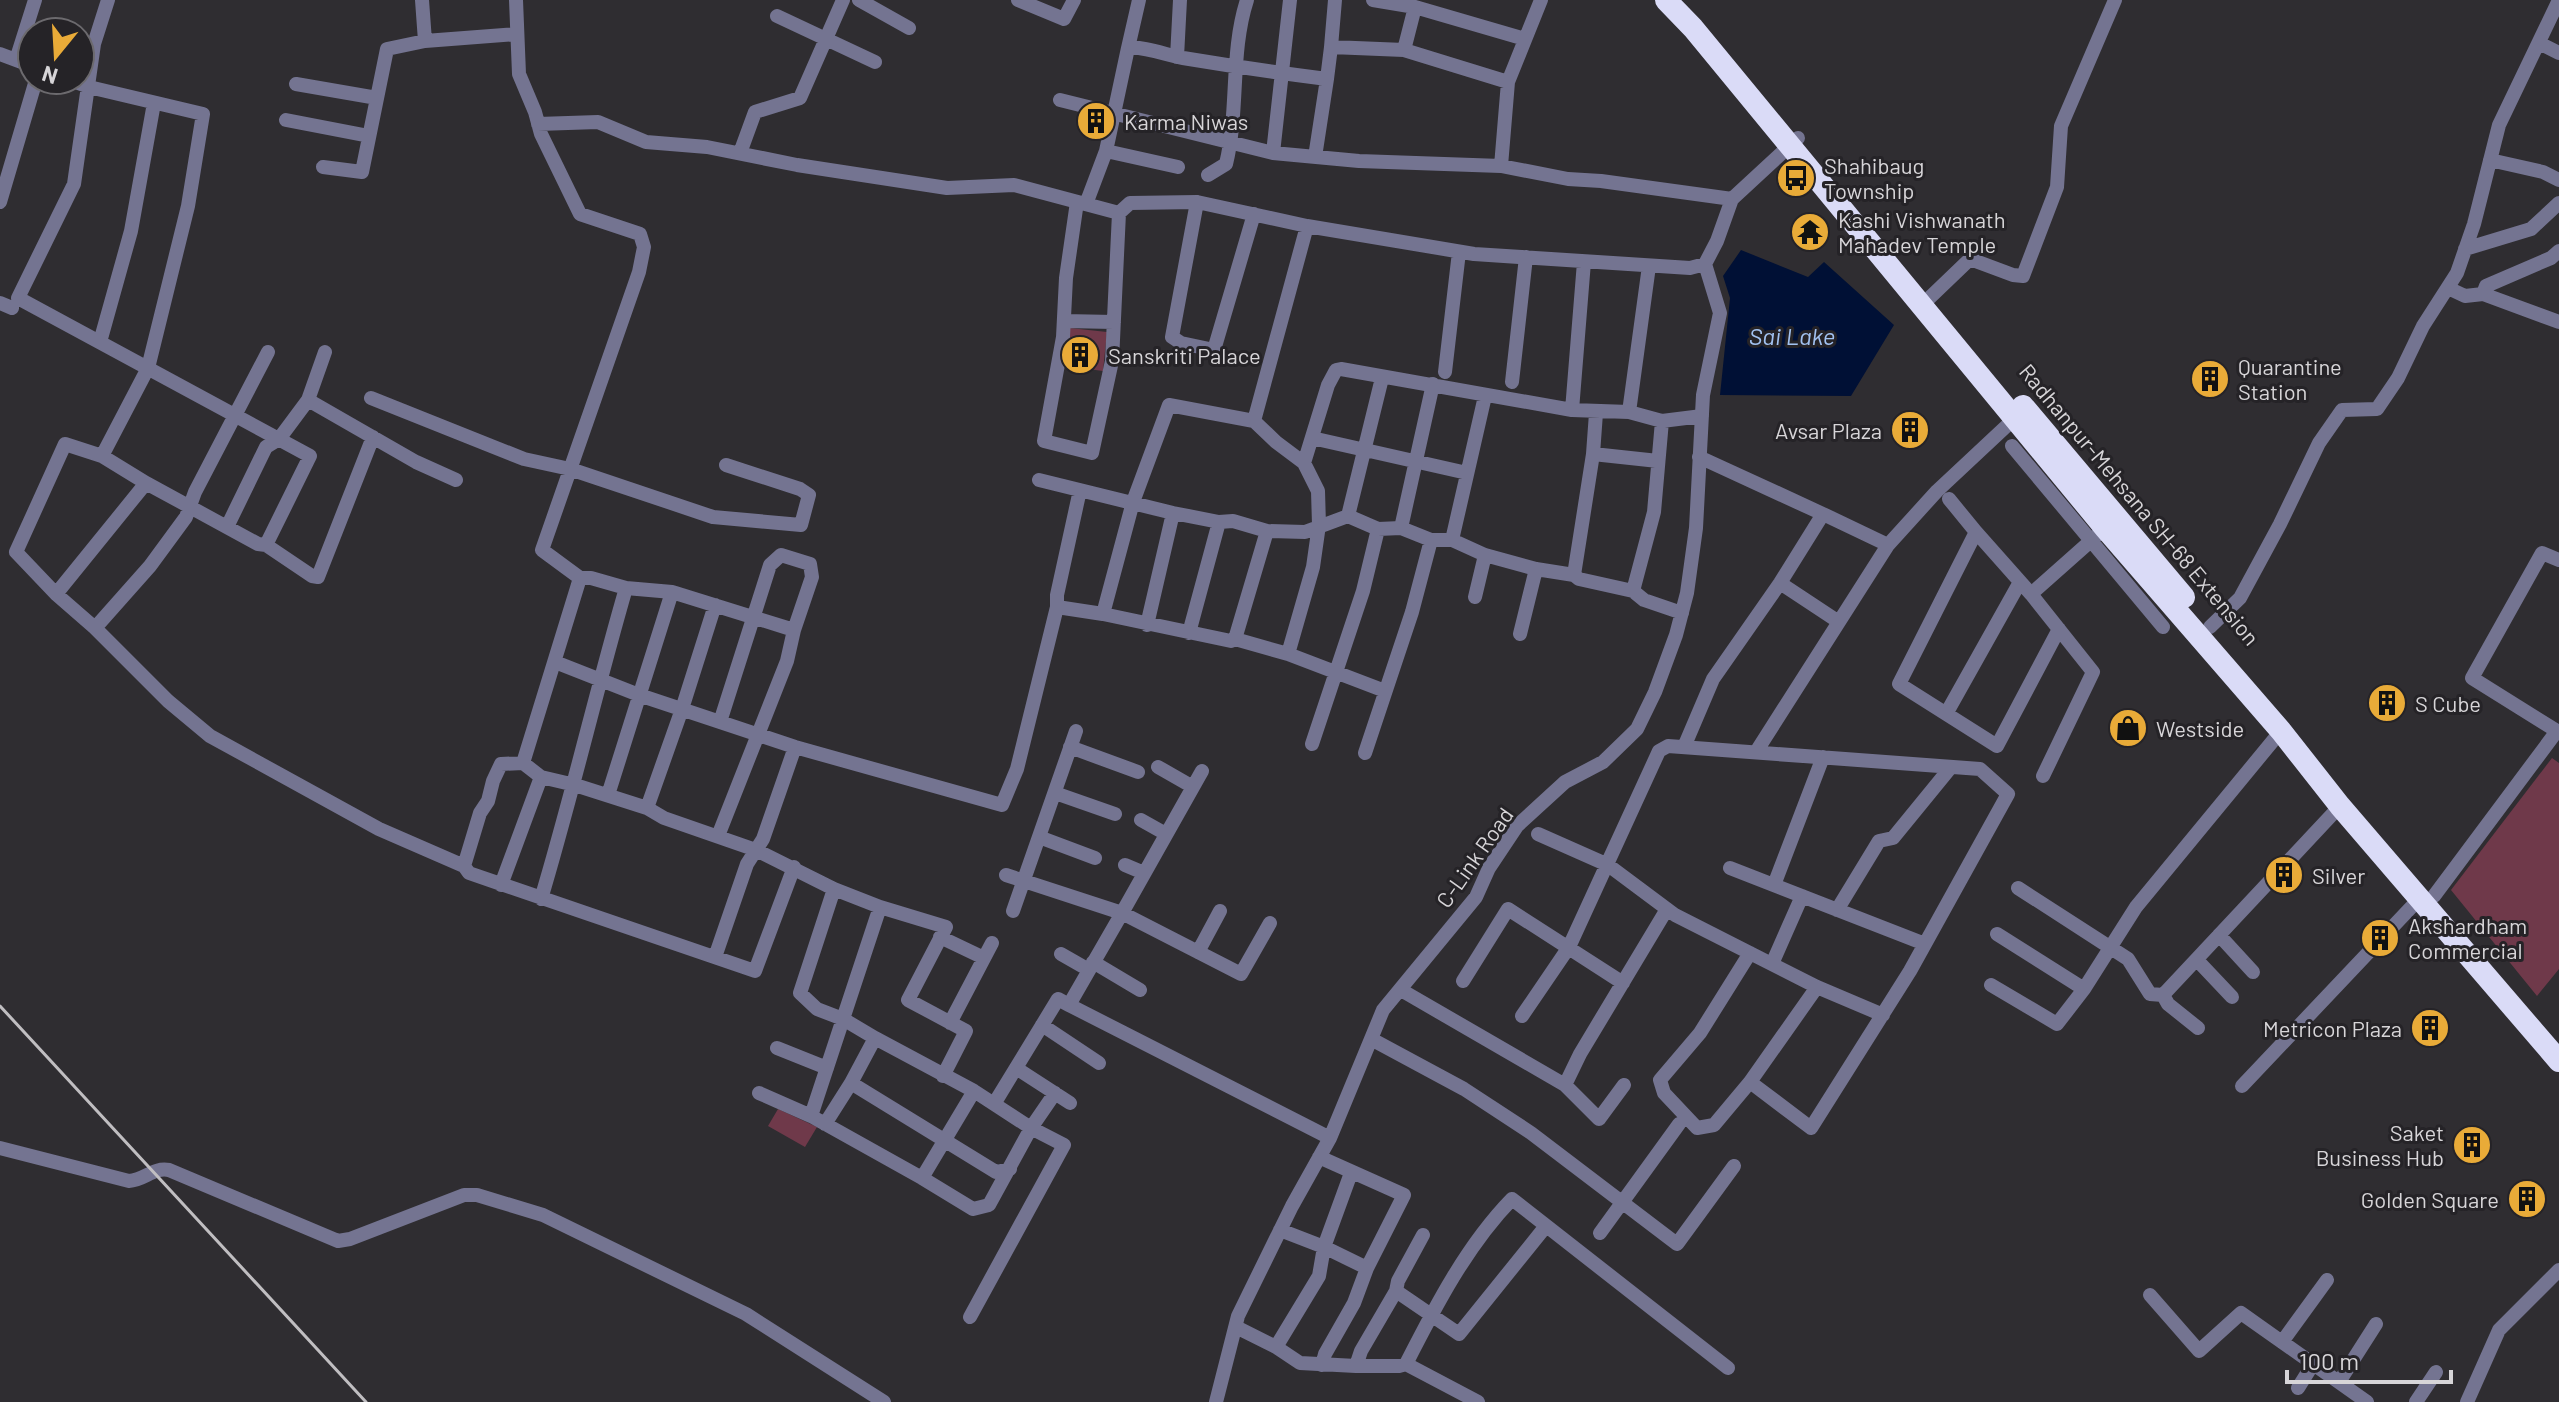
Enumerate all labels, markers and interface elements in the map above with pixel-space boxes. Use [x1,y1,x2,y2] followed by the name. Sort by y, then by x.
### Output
[16,16,96,96] north arrow
[39,61,60,91] text: N
[1075,100,1117,142] building icon: Karma Niwas
[1124,108,1248,134] place label: Karma Niwas
[1824,152,1924,203] place label: Shahibaug Township
[1775,157,1817,199] bus stop icon: Shahibaug Township
[1838,206,2006,257] place label: Kashi Vishwanath Mahadev Temple
[1789,211,1831,253] temple icon: Kashi Vishwanath Mahadev Temple
[1749,321,1835,350] water label: Sai Lake
[1059,334,1101,376] building icon: Sanskriti Palace
[1108,342,1261,368] place label: Sanskriti Palace
[2238,353,2342,404] place label: Quarantine Station
[2015,358,2265,650] street label: Radhanpur-Mehsana SH-68 Extension
[2189,358,2231,400] building icon: Quarantine Station
[1889,409,1931,451] building icon: Avsar Plaza
[1775,417,1882,443] place label: Avsar Plaza
[2366,682,2408,724] building icon: S Cube
[2415,690,2481,716] place label: S Cube
[2107,707,2149,749] shop icon: Westside
[2156,715,2244,741] place label: Westside
[1430,802,1518,912] street label: C-Link Road
[2263,854,2305,896] building icon: Silver
[2312,862,2365,888] place label: Silver
[2408,912,2527,963] place label: Akshardham Commercial
[2359,917,2401,959] building icon: Akshardham Commercial
[2409,1007,2451,1049] building icon: Metricon Plaza
[2263,1015,2402,1041] place label: Metricon Plaza
[2316,1119,2444,1170] place label: Saket Business Hub
[2451,1124,2493,1166] building icon: Saket Business Hub
[2506,1178,2548,1220] building icon: Golden Square
[2361,1186,2499,1212] place label: Golden Square
[2287,1334,2451,1384] scale bar
[2299,1346,2359,1375] text: 100 m

